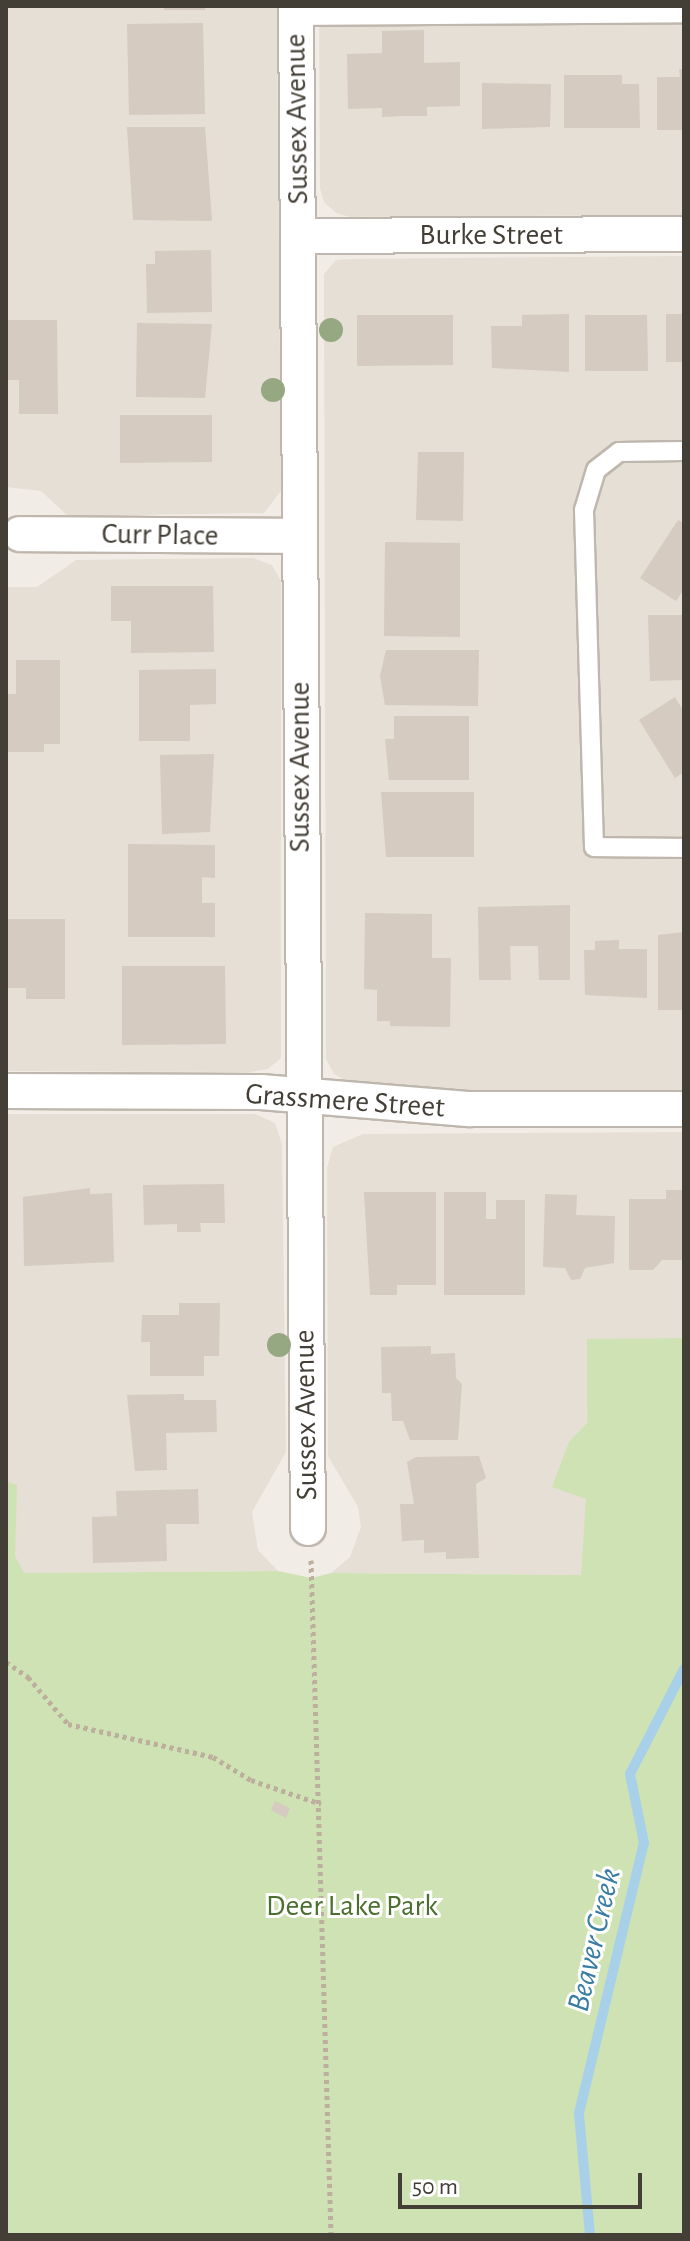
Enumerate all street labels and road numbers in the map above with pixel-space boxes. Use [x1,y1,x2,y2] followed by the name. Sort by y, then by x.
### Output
[278,33,316,205] street label: Sussex Avenue
[419,217,563,253] street label: Burke Street
[101,516,219,554] street label: Curr Place
[282,682,318,852] street label: Sussex Avenue
[244,1076,446,1126] street label: Grassmere Street
[287,1329,325,1501] street label: Sussex Avenue

